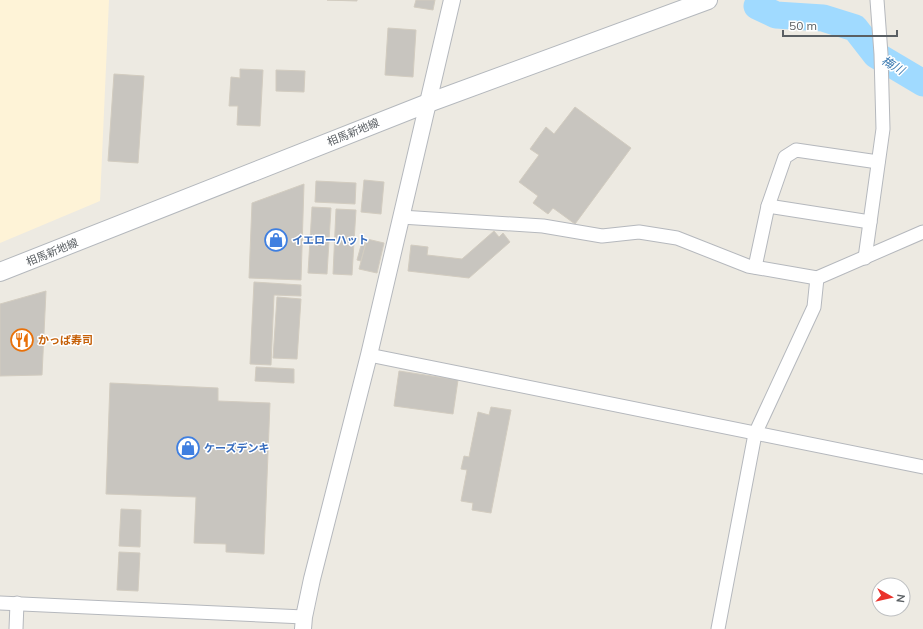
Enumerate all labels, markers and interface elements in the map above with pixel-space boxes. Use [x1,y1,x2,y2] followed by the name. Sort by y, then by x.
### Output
[783,12,897,38] scale bar
[789,18,817,33] text: 50 m
[879,52,909,79] water label: 梅川
[325,115,381,149] street label: 相馬新地線
[263,227,289,253] shop icon: イエローハット
[292,233,369,247] place label: イエローハット
[24,235,80,269] street label: 相馬新地線
[9,327,35,353] restaurant icon: かっぱ寿司
[38,333,93,347] place label: かっぱ寿司
[175,435,201,461] shop icon: ケーズデンキ
[204,441,269,455] place label: ケーズデンキ
[871,577,911,617] north arrow
[893,593,908,603] text: N

